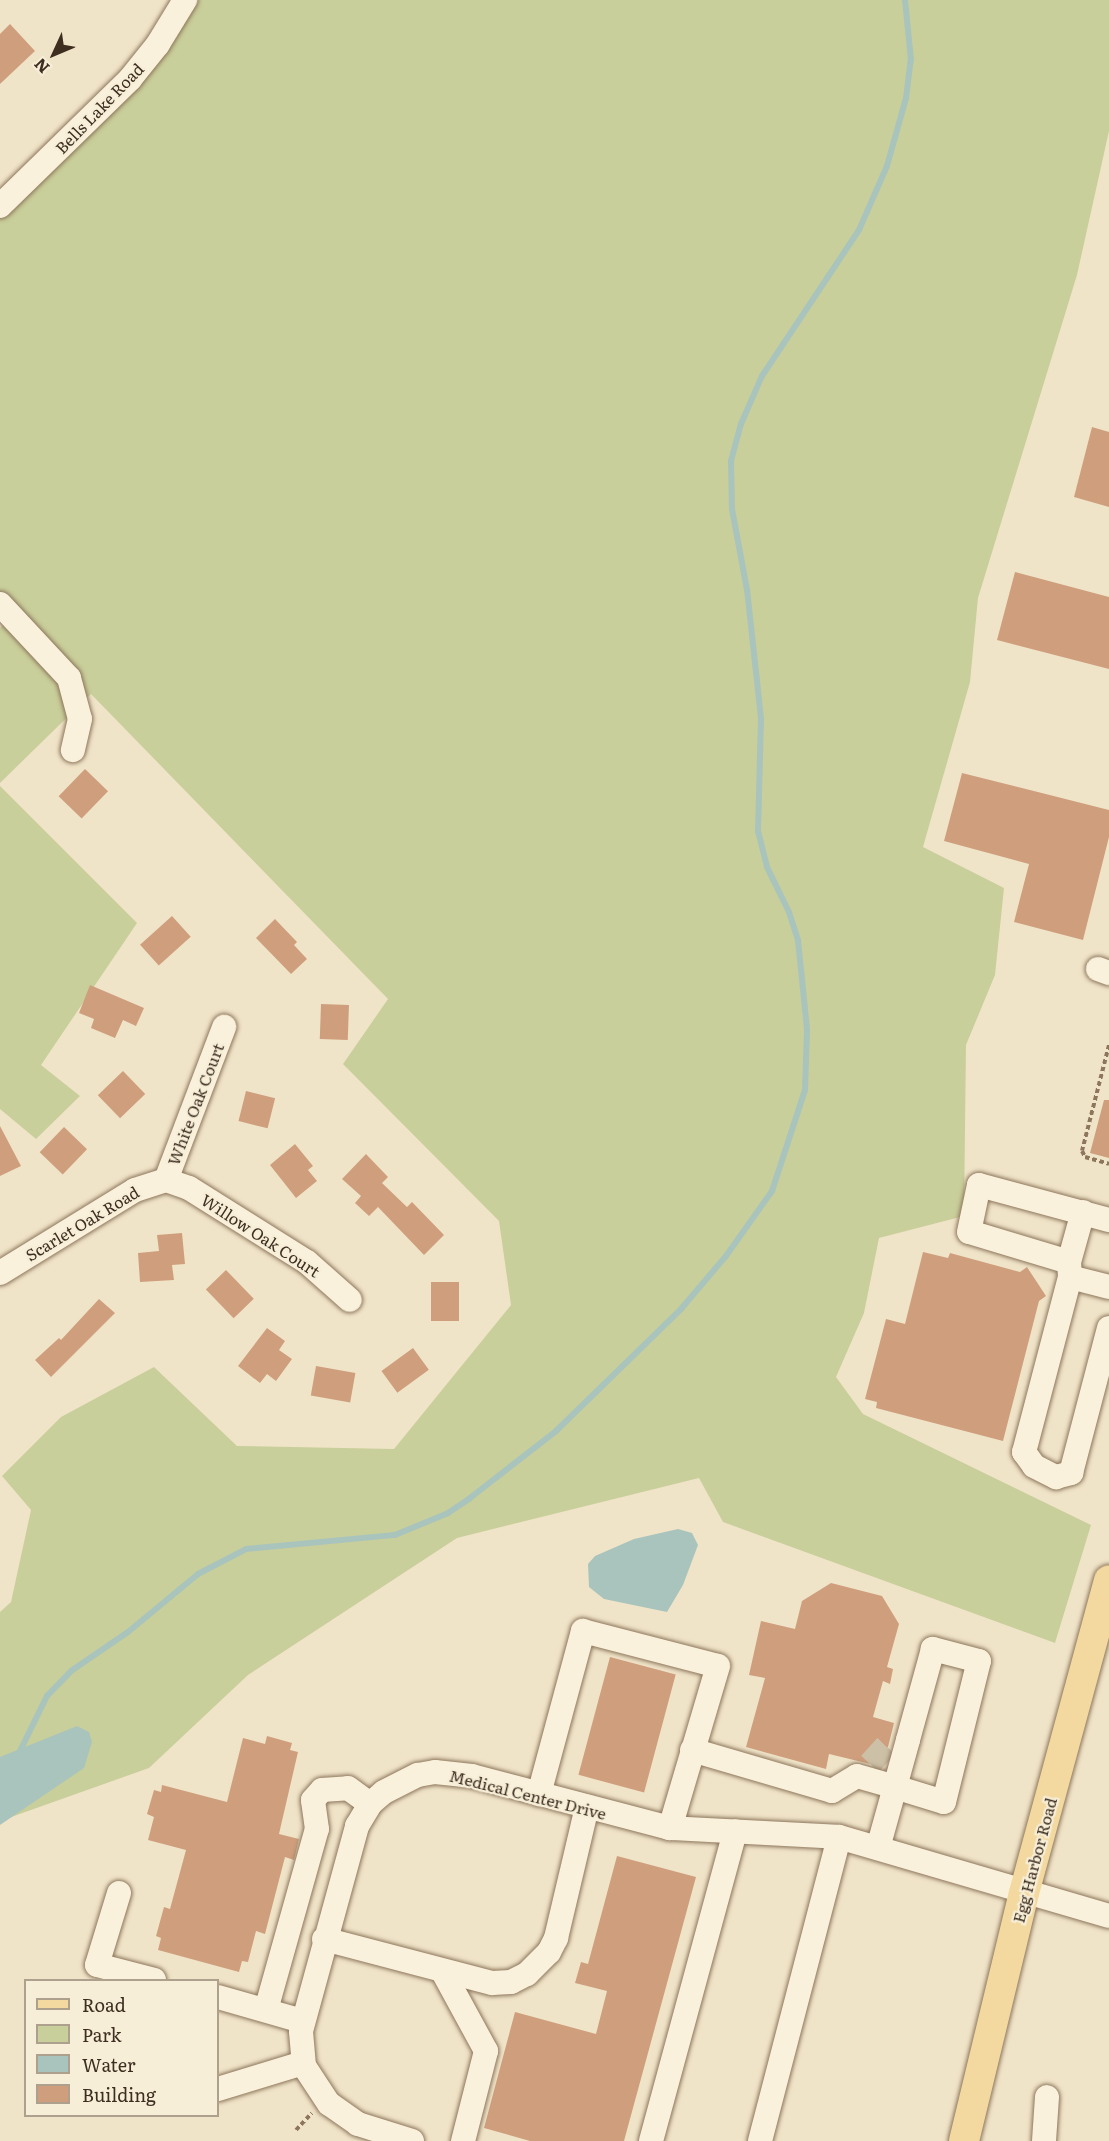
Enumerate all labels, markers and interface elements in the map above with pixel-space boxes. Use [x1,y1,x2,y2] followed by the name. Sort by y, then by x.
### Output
[24,24,84,84] north arrow
[28,53,54,80] text: N
[51,59,147,157] street label: Bells Lake Road
[163,1040,227,1168] street label: White Oak Court
[22,1182,142,1264] street label: Scarlet Oak Road
[198,1189,324,1281] street label: Willow Oak Court
[448,1765,608,1823] street label: Medical Center Drive
[1008,1795,1060,1925] street label: Egg Harbor Road
[24,1979,219,2117] legend
[82,1991,126,2018] text: Road
[82,2021,121,2048] text: Park
[82,2051,135,2078] text: Water
[82,2081,156,2108] text: Building

